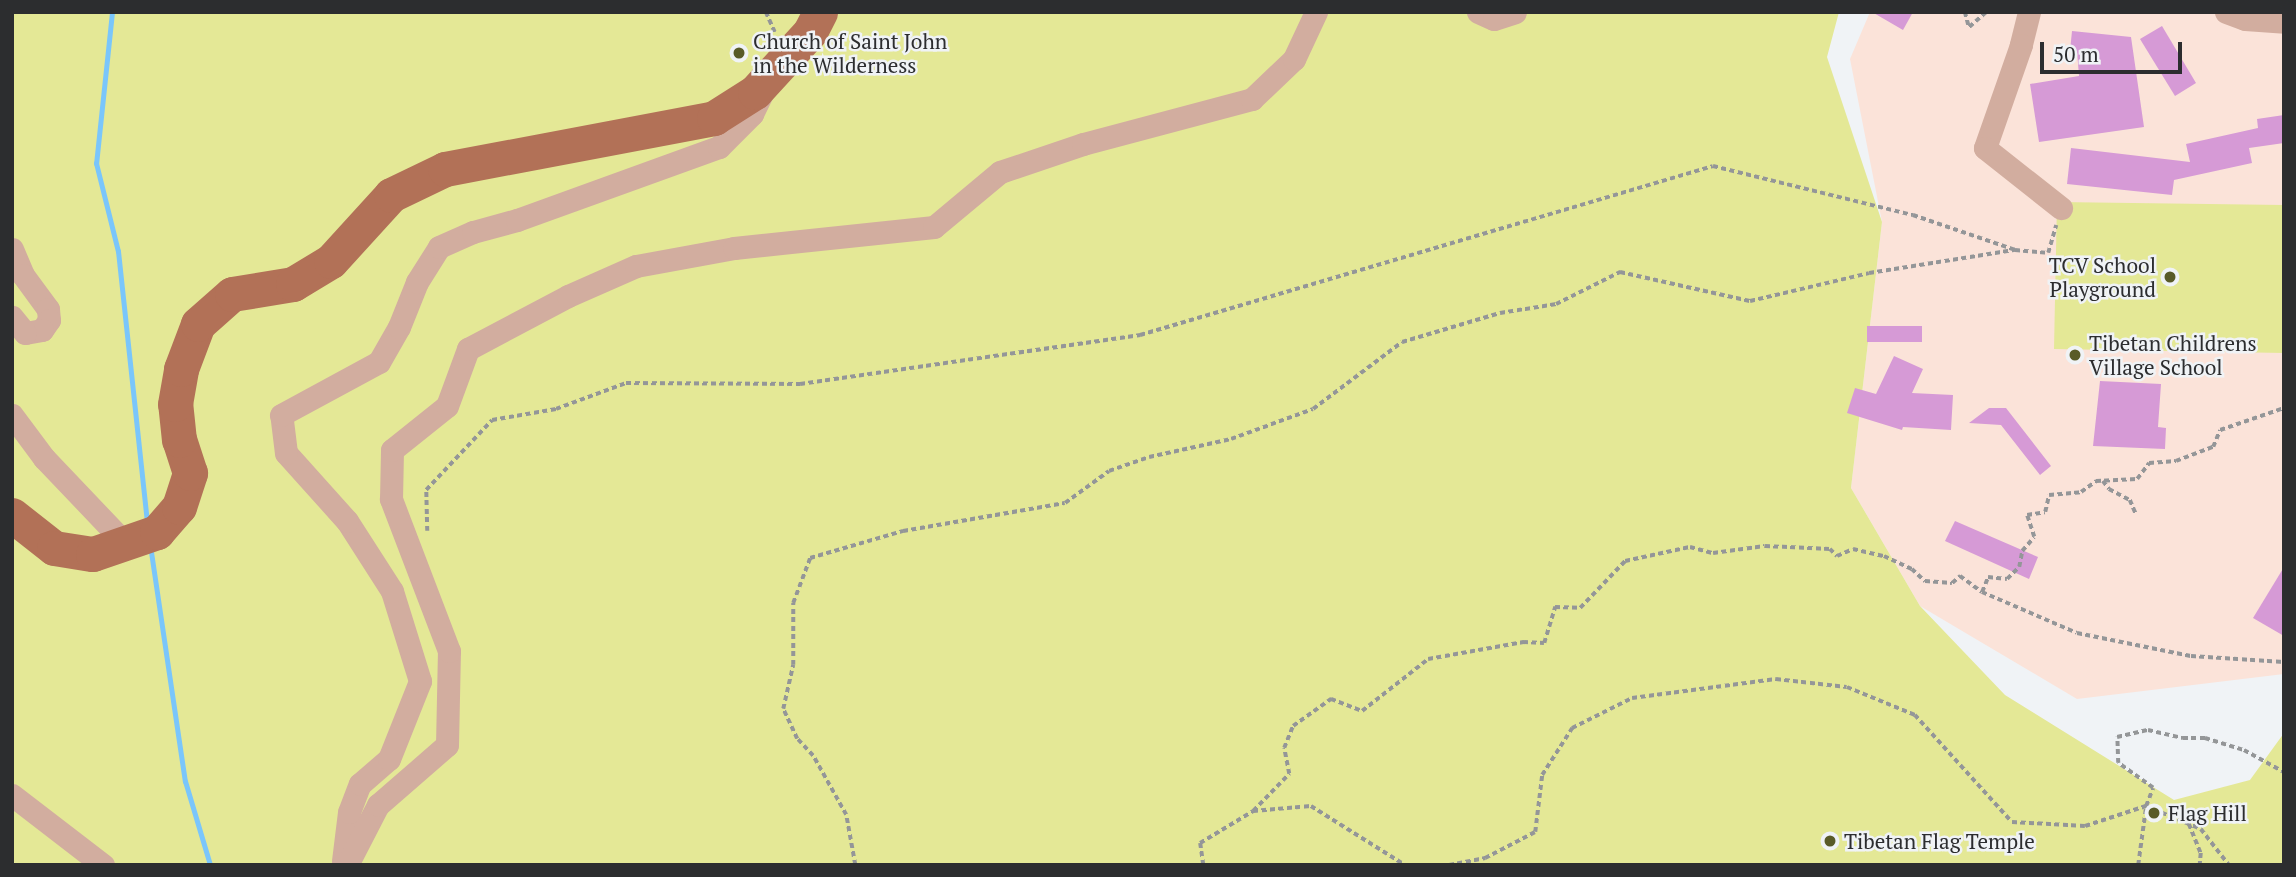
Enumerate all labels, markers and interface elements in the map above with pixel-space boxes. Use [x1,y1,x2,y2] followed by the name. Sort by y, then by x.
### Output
[753,28,947,78] place label: Church of Saint John in the Wilderness
[2044,28,2186,72] scale bar
[2053,40,2099,68] text: 50 m
[731,45,747,61] marker: Church of Saint John in the Wilderness
[2048,252,2156,302] place label: TCV School Playground
[2162,269,2178,285] marker: TCV School Playground
[2089,330,2257,380] place label: Tibetan Childrens Village School
[2067,347,2083,363] marker: Tibetan Childrens Village School
[2168,800,2247,826] place label: Flag Hill
[2146,805,2162,821] marker: Flag Hill
[1844,828,2035,854] place label: Tibetan Flag Temple
[1822,833,1838,849] marker: Tibetan Flag Temple

